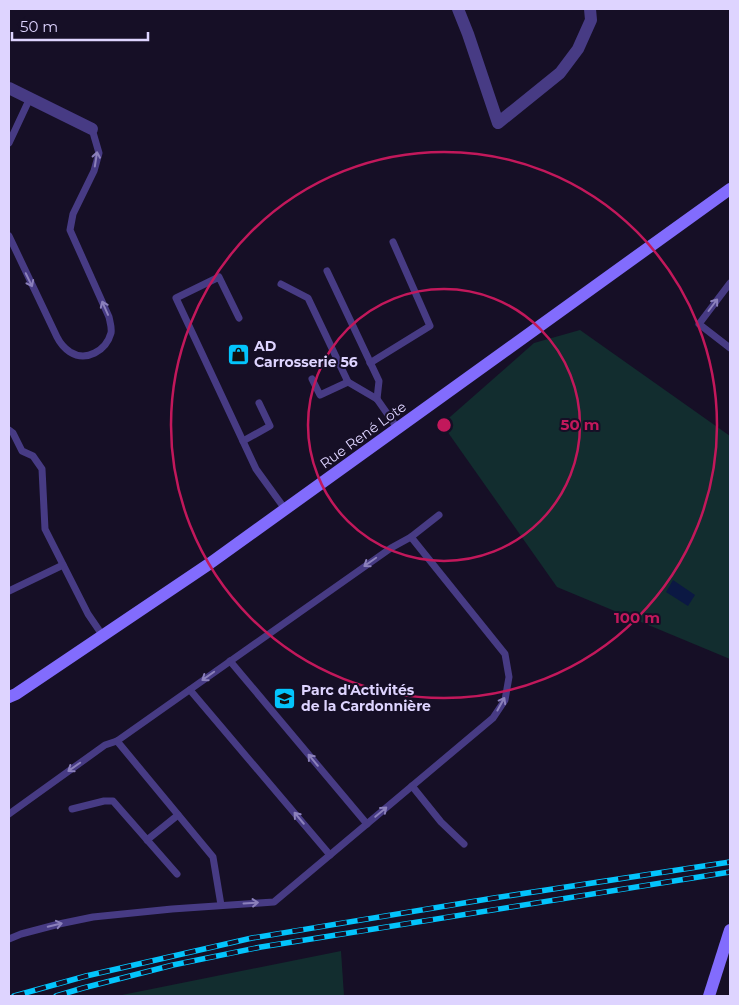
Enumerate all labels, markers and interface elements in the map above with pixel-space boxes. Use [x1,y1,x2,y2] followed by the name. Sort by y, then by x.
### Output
[12,10,149,42] scale bar
[20,17,58,36] text: 50 m
[92,151,102,167] one-way arrow
[25,272,34,287] one-way arrow
[708,298,718,312] one-way arrow
[100,301,109,316] one-way arrow
[253,337,358,371] place label: AD Carrosserie 56
[226,342,250,366] shop icon: AD Carrosserie 56
[316,398,410,472] street label: Rue René Lote
[560,415,600,434] text: 50 m
[435,416,453,434] centre of rings
[364,557,377,568] one-way arrow
[614,608,660,627] text: 100 m
[202,671,216,681] one-way arrow
[301,681,431,715] place label: Parc d'Activités de la Cardonnière
[273,686,297,710] school or university icon: Parc d'Activités de la Cardonnière
[497,697,507,712] one-way arrow
[307,753,319,766] one-way arrow
[67,762,81,772] one-way arrow
[374,807,387,818] one-way arrow
[293,811,304,824] one-way arrow
[243,899,259,908] one-way arrow
[47,920,63,929] one-way arrow

